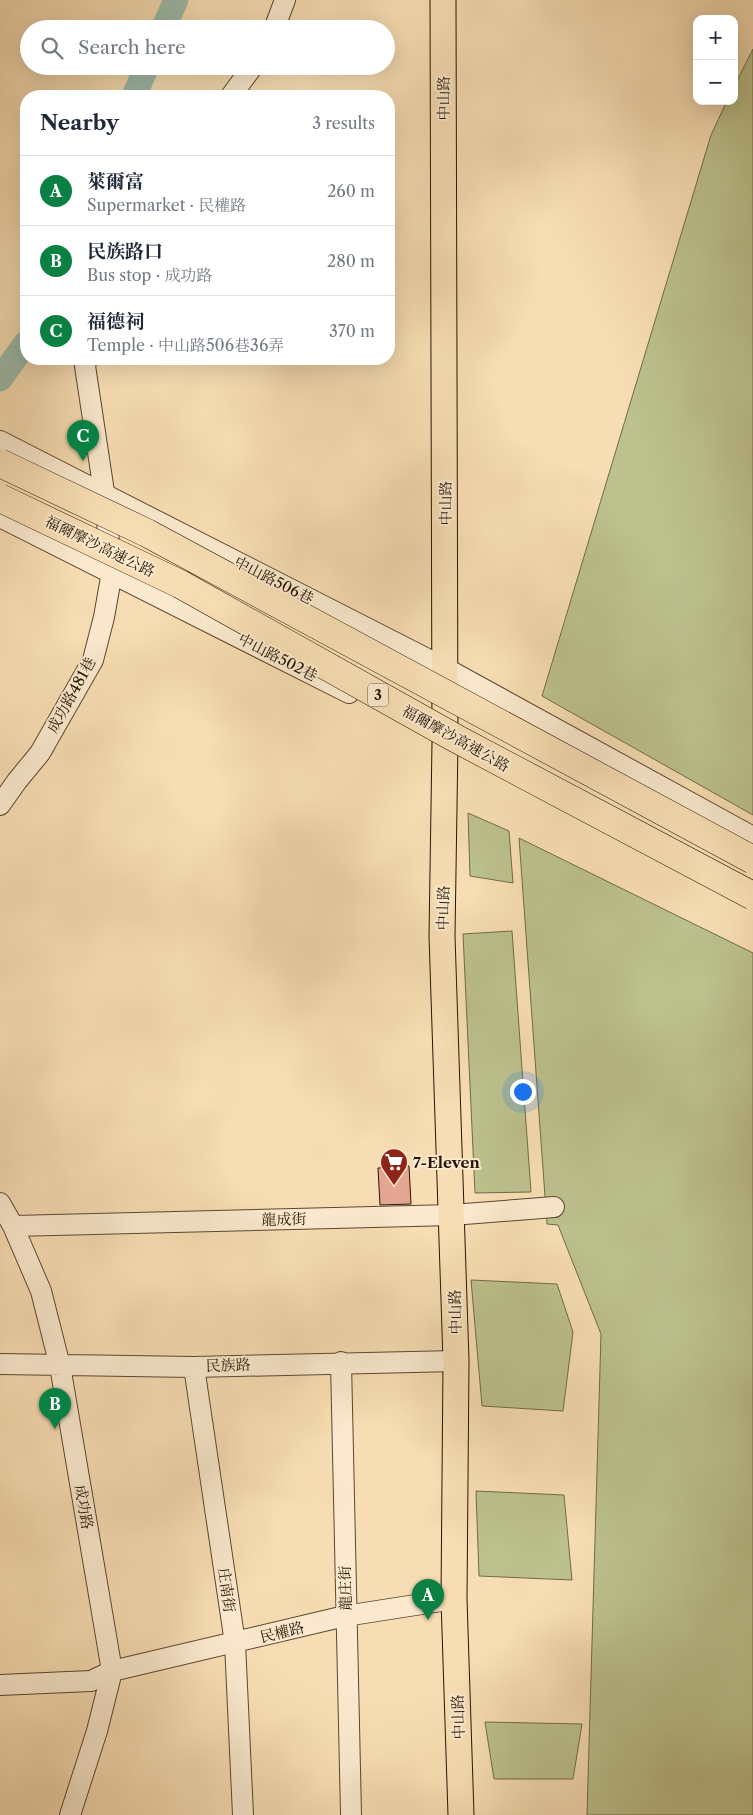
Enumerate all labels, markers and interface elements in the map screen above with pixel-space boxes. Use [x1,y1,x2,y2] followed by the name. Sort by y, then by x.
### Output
[693,15,738,105] map controls
[693,15,738,60] button: +
[20,20,395,75] search box
[38,34,66,62] icon: search
[78,36,186,59] text: Search here
[693,60,738,105] button: −
[434,75,453,121] street label: 中山路
[40,110,119,135] text: Nearby
[312,113,375,133] text: 3 results
[87,170,144,193] text: 萊爾富
[50,181,62,201] text: A
[327,181,375,201] text: 260 m
[87,195,246,215] text: Supermarket · 民權路
[87,240,163,263] text: 民族路口
[50,251,62,271] text: B
[327,251,375,271] text: 280 m
[87,265,213,285] text: Bus stop · 成功路
[87,310,144,333] text: 福德祠
[50,321,62,341] text: C
[329,321,375,341] text: 370 m
[87,335,284,355] text: Temple · 中山路506巷36弄
[67,420,99,461] pin: C
[436,480,455,526] street label: 中山路
[42,511,158,581] street label: 福爾摩沙高速公路
[231,552,317,608] street label: 中山路506巷
[235,629,321,685] street label: 中山路502巷
[42,654,100,736] street label: 成功路481巷
[368,684,388,706] road number: 3
[399,701,513,775] street label: 福爾摩沙高速公路
[433,885,453,931] street label: 中山路
[510,1079,536,1105] your location
[379,1147,409,1186] supermarket icon: 7-Eleven
[413,1153,481,1172] place label: 7-Eleven
[261,1209,307,1229] street label: 龍成街
[445,1289,465,1335] street label: 中山路
[205,1355,251,1375] street label: 民族路
[39,1388,71,1429] pin: B
[71,1483,97,1531] street label: 成功路
[335,1565,355,1611] street label: 龍庄街
[214,1566,240,1614] street label: 庄南街
[412,1579,444,1620] pin: A
[258,1617,306,1647] street label: 民權路
[448,1694,468,1740] street label: 中山路

